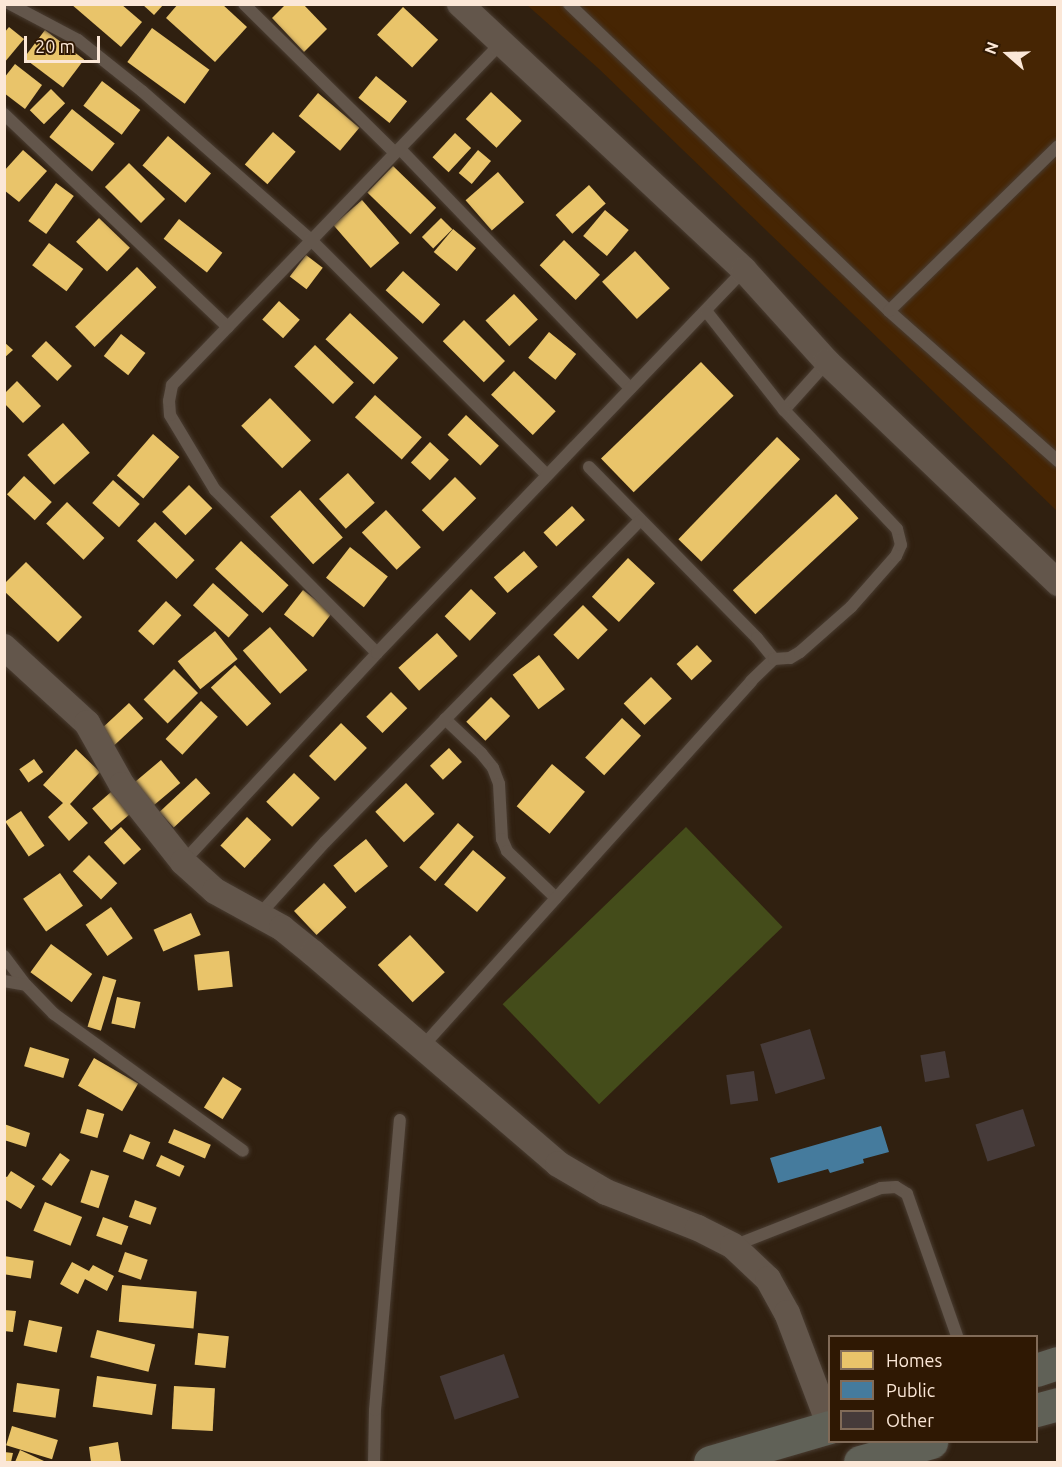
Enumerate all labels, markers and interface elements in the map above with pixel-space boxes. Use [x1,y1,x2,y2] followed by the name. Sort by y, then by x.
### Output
[27,24,104,62] scale bar
[978,24,1038,84] north arrow
[35,36,75,56] text: 20 m
[981,39,1002,57] text: N
[828,1335,1038,1443] legend
[886,1350,942,1370] text: Homes
[886,1380,935,1400] text: Public
[886,1410,934,1430] text: Other

